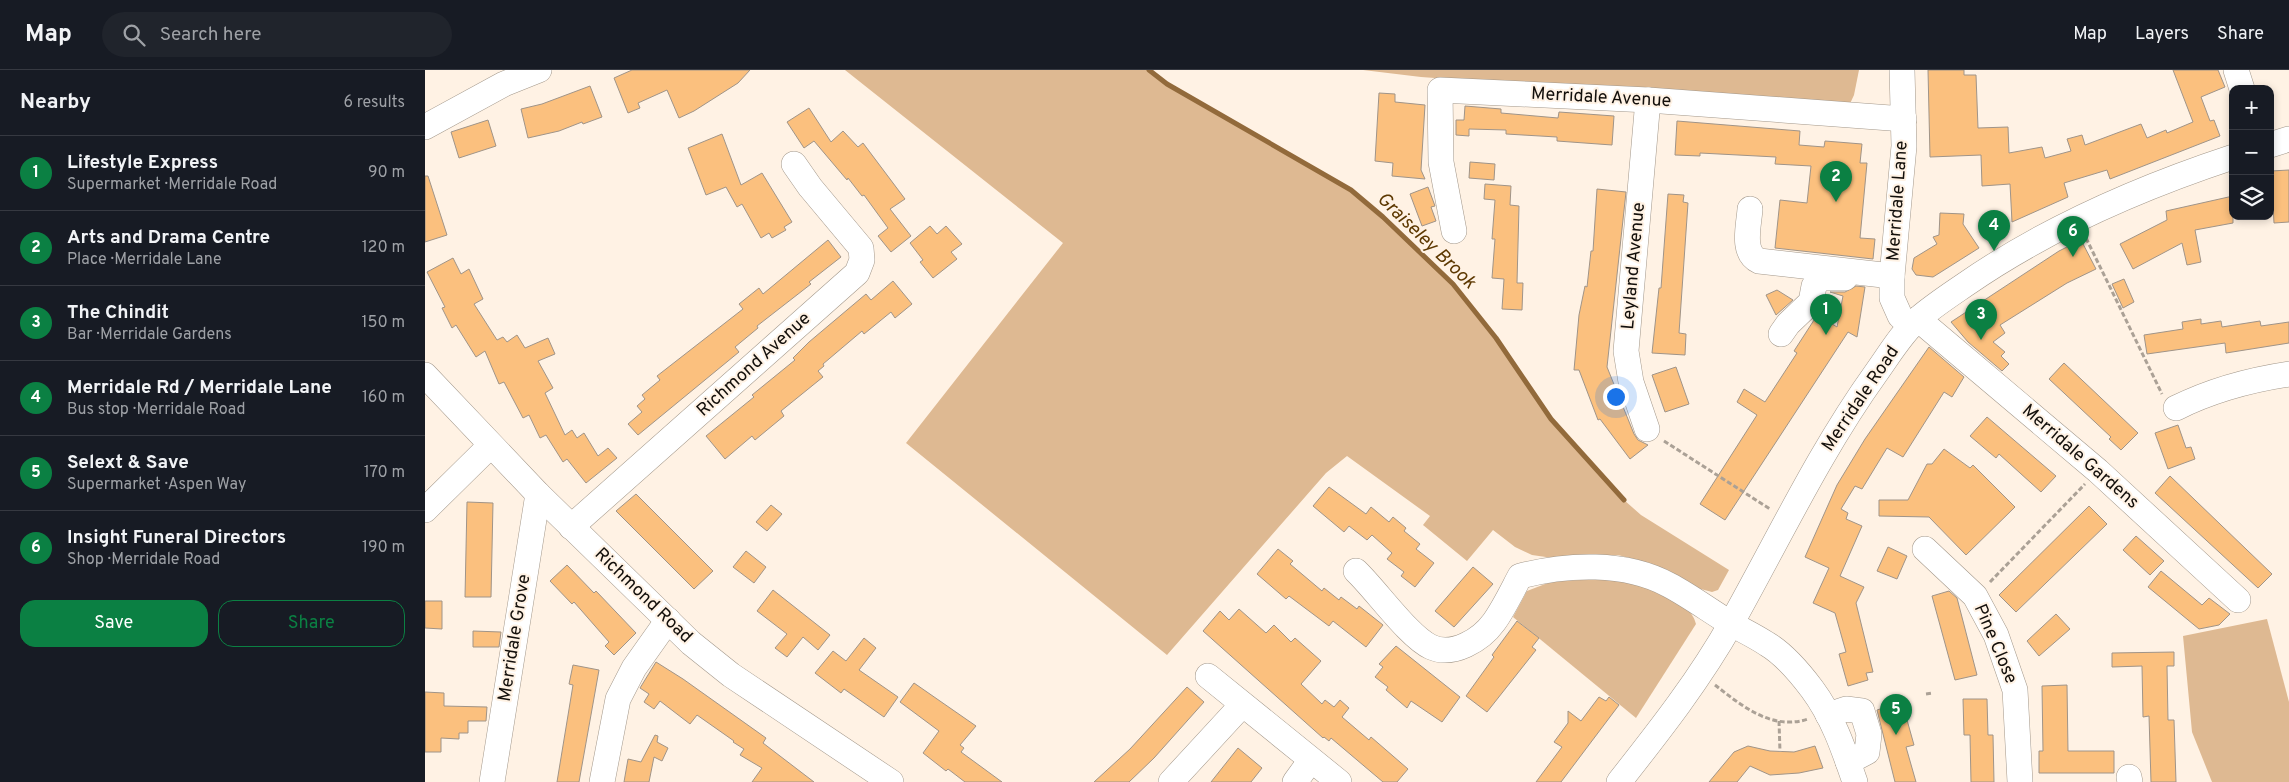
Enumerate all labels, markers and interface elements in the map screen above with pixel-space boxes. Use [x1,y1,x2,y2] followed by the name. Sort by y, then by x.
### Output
[102,12,452,57] search box
[25,20,72,50] text: Map
[120,21,148,49] icon: search
[160,23,261,47] text: Search here
[2073,23,2107,46] text: Map
[2135,23,2189,46] text: Layers
[2217,23,2264,46] text: Share
[1530,83,1672,113] street label: Merridale Avenue
[2229,85,2274,220] map controls
[2229,85,2274,130] button: +
[20,89,91,116] text: Nearby
[343,93,405,113] text: 6 results
[2229,130,2274,175] button: −
[1882,140,1914,262] street label: Merridale Lane
[67,151,218,175] text: Lifestyle Express
[1820,161,1852,202] pin: 2
[33,163,39,183] text: 1
[368,163,405,183] text: 90 m
[67,175,277,195] text: Supermarket · Merridale Road
[2229,175,2274,220] button: layers
[1371,188,1481,295] water label: Graiseley Brook
[1617,201,1651,331] street label: Leyland Avenue
[1978,210,2010,251] pin: 4
[2057,216,2089,257] pin: 6
[67,226,270,250] text: Arts and Drama Centre
[31,238,41,258] text: 2
[362,238,405,258] text: 120 m
[67,250,222,270] text: Place · Merridale Lane
[1810,294,1842,335] pin: 1
[1965,299,1997,340] pin: 3
[67,301,169,325] text: The Chindit
[692,308,816,422] street label: Richmond Avenue
[31,313,41,333] text: 3
[362,313,405,333] text: 150 m
[67,325,232,345] text: Bar · Merridale Gardens
[1817,342,1905,456] street label: Merridale Road
[67,376,332,400] text: Merridale Rd / Merridale Lane
[1603,384,1629,410] your location
[31,388,41,408] text: 4
[362,388,405,408] text: 160 m
[67,400,245,420] text: Bus stop · Merridale Road
[2017,400,2143,514] street label: Merridale Gardens
[67,451,189,475] text: Selext & Save
[31,463,41,483] text: 5
[364,463,405,483] text: 170 m
[67,475,246,495] text: Supermarket · Aspen Way
[67,526,286,550] text: Insight Funeral Directors
[31,538,41,558] text: 6
[362,538,405,558] text: 190 m
[589,543,697,649] street label: Richmond Road
[67,550,220,570] text: Shop · Merridale Road
[494,573,536,703] street label: Merridale Grove
[20,600,208,647] button: Save
[218,600,405,647] button: Share
[1968,601,2022,687] street label: Pine Close
[1880,694,1912,735] pin: 5

